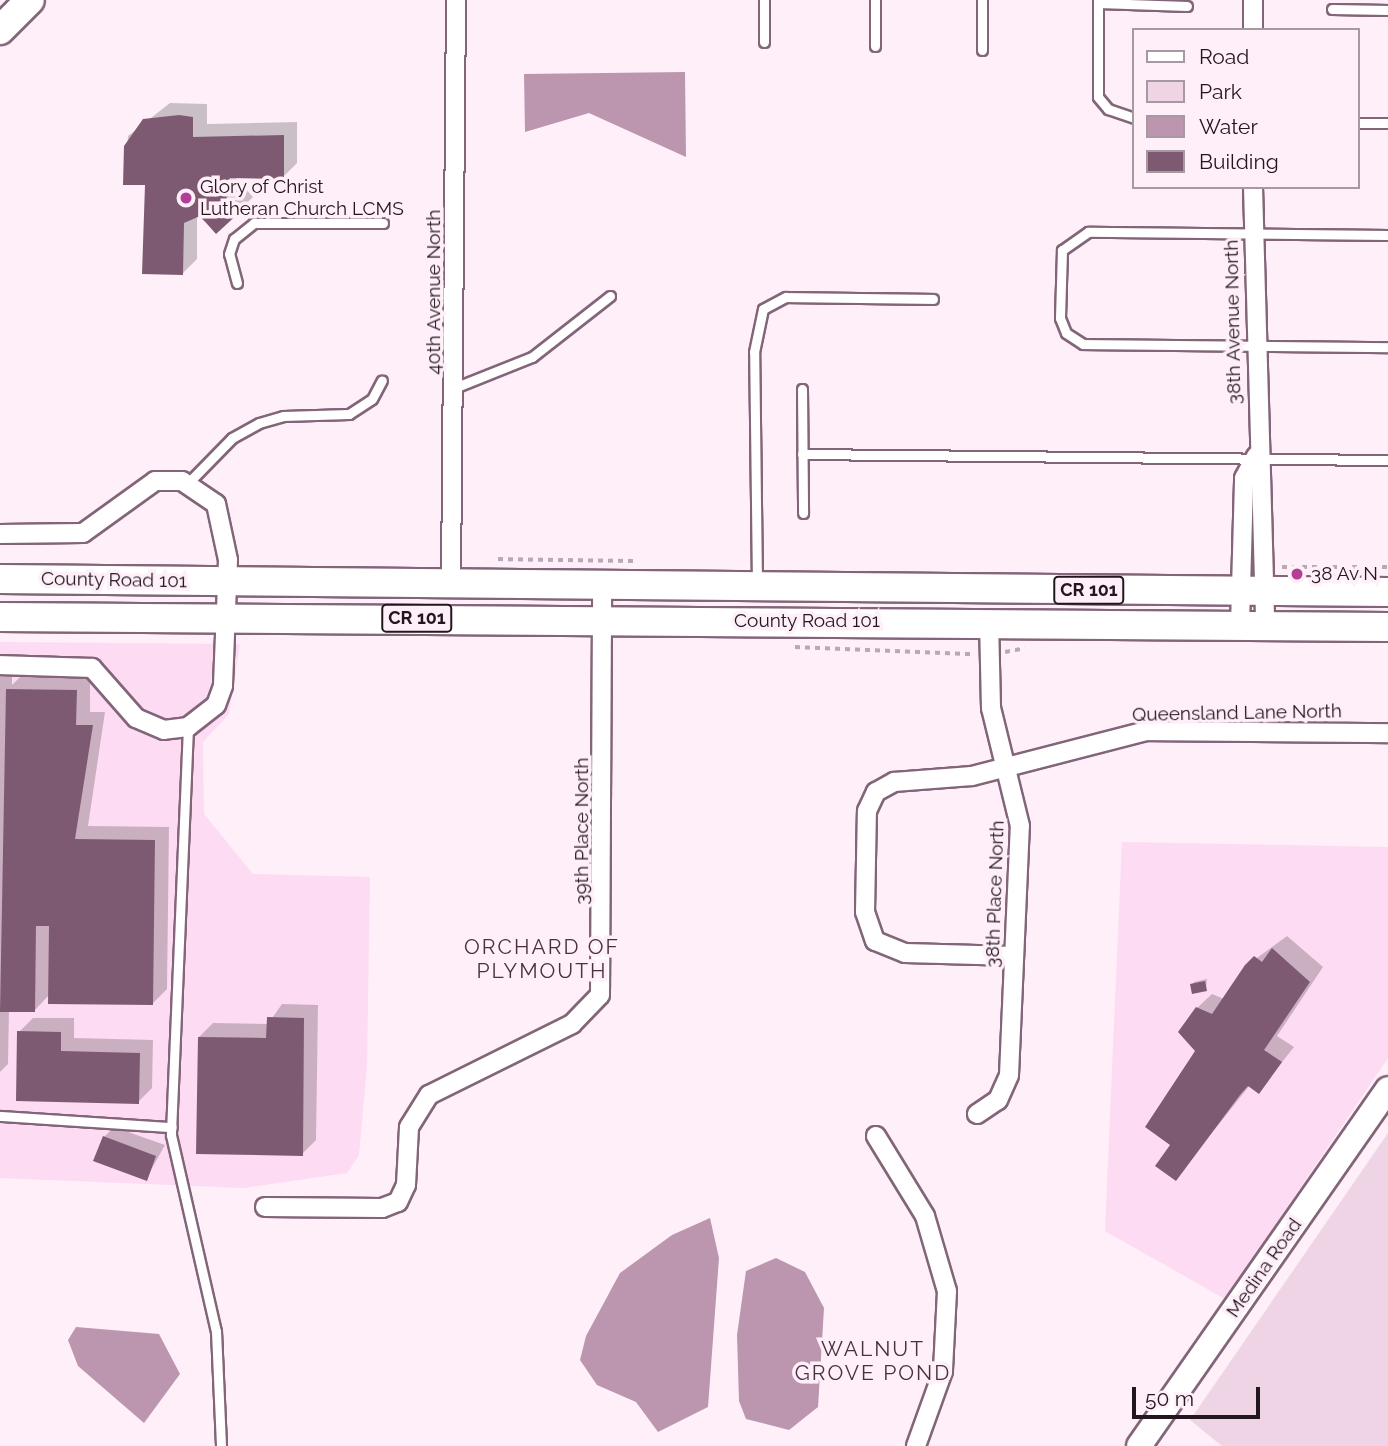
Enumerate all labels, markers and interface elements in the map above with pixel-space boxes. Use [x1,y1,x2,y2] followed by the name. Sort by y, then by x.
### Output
[1132,28,1360,189] legend
[1199,44,1249,69] text: Road
[1199,79,1242,104] text: Park
[1199,114,1258,139] text: Water
[1199,149,1279,174] text: Building
[200,176,404,220] place label: Glory of Christ Lutheran Church LCMS
[178,190,194,206] marker: Glory of Christ Lutheran Church LCMS
[423,209,445,375] street label: 40th Avenue North
[1220,239,1246,405] street label: 38th Avenue North
[1311,563,1379,585] place label: 38 Av N
[1289,566,1305,582] marker: 38 Av N
[41,567,187,593] street label: County Road 101
[1052,576,1126,604] road number: CR 101
[380,604,454,632] road number: CR 101
[734,610,880,632] street label: County Road 101
[1132,700,1342,726] street label: Queensland Lane North
[571,757,593,905] street label: 39th Place North
[981,820,1009,968] street label: 38th Place North
[465,934,619,984] district label: ORCHARD OF PLYMOUTH
[1222,1214,1306,1322] street label: Medina Road
[796,1336,950,1386] district label: WALNUT GROVE POND
[1136,1372,1264,1416] scale bar
[1145,1386,1194,1411] text: 50 m

